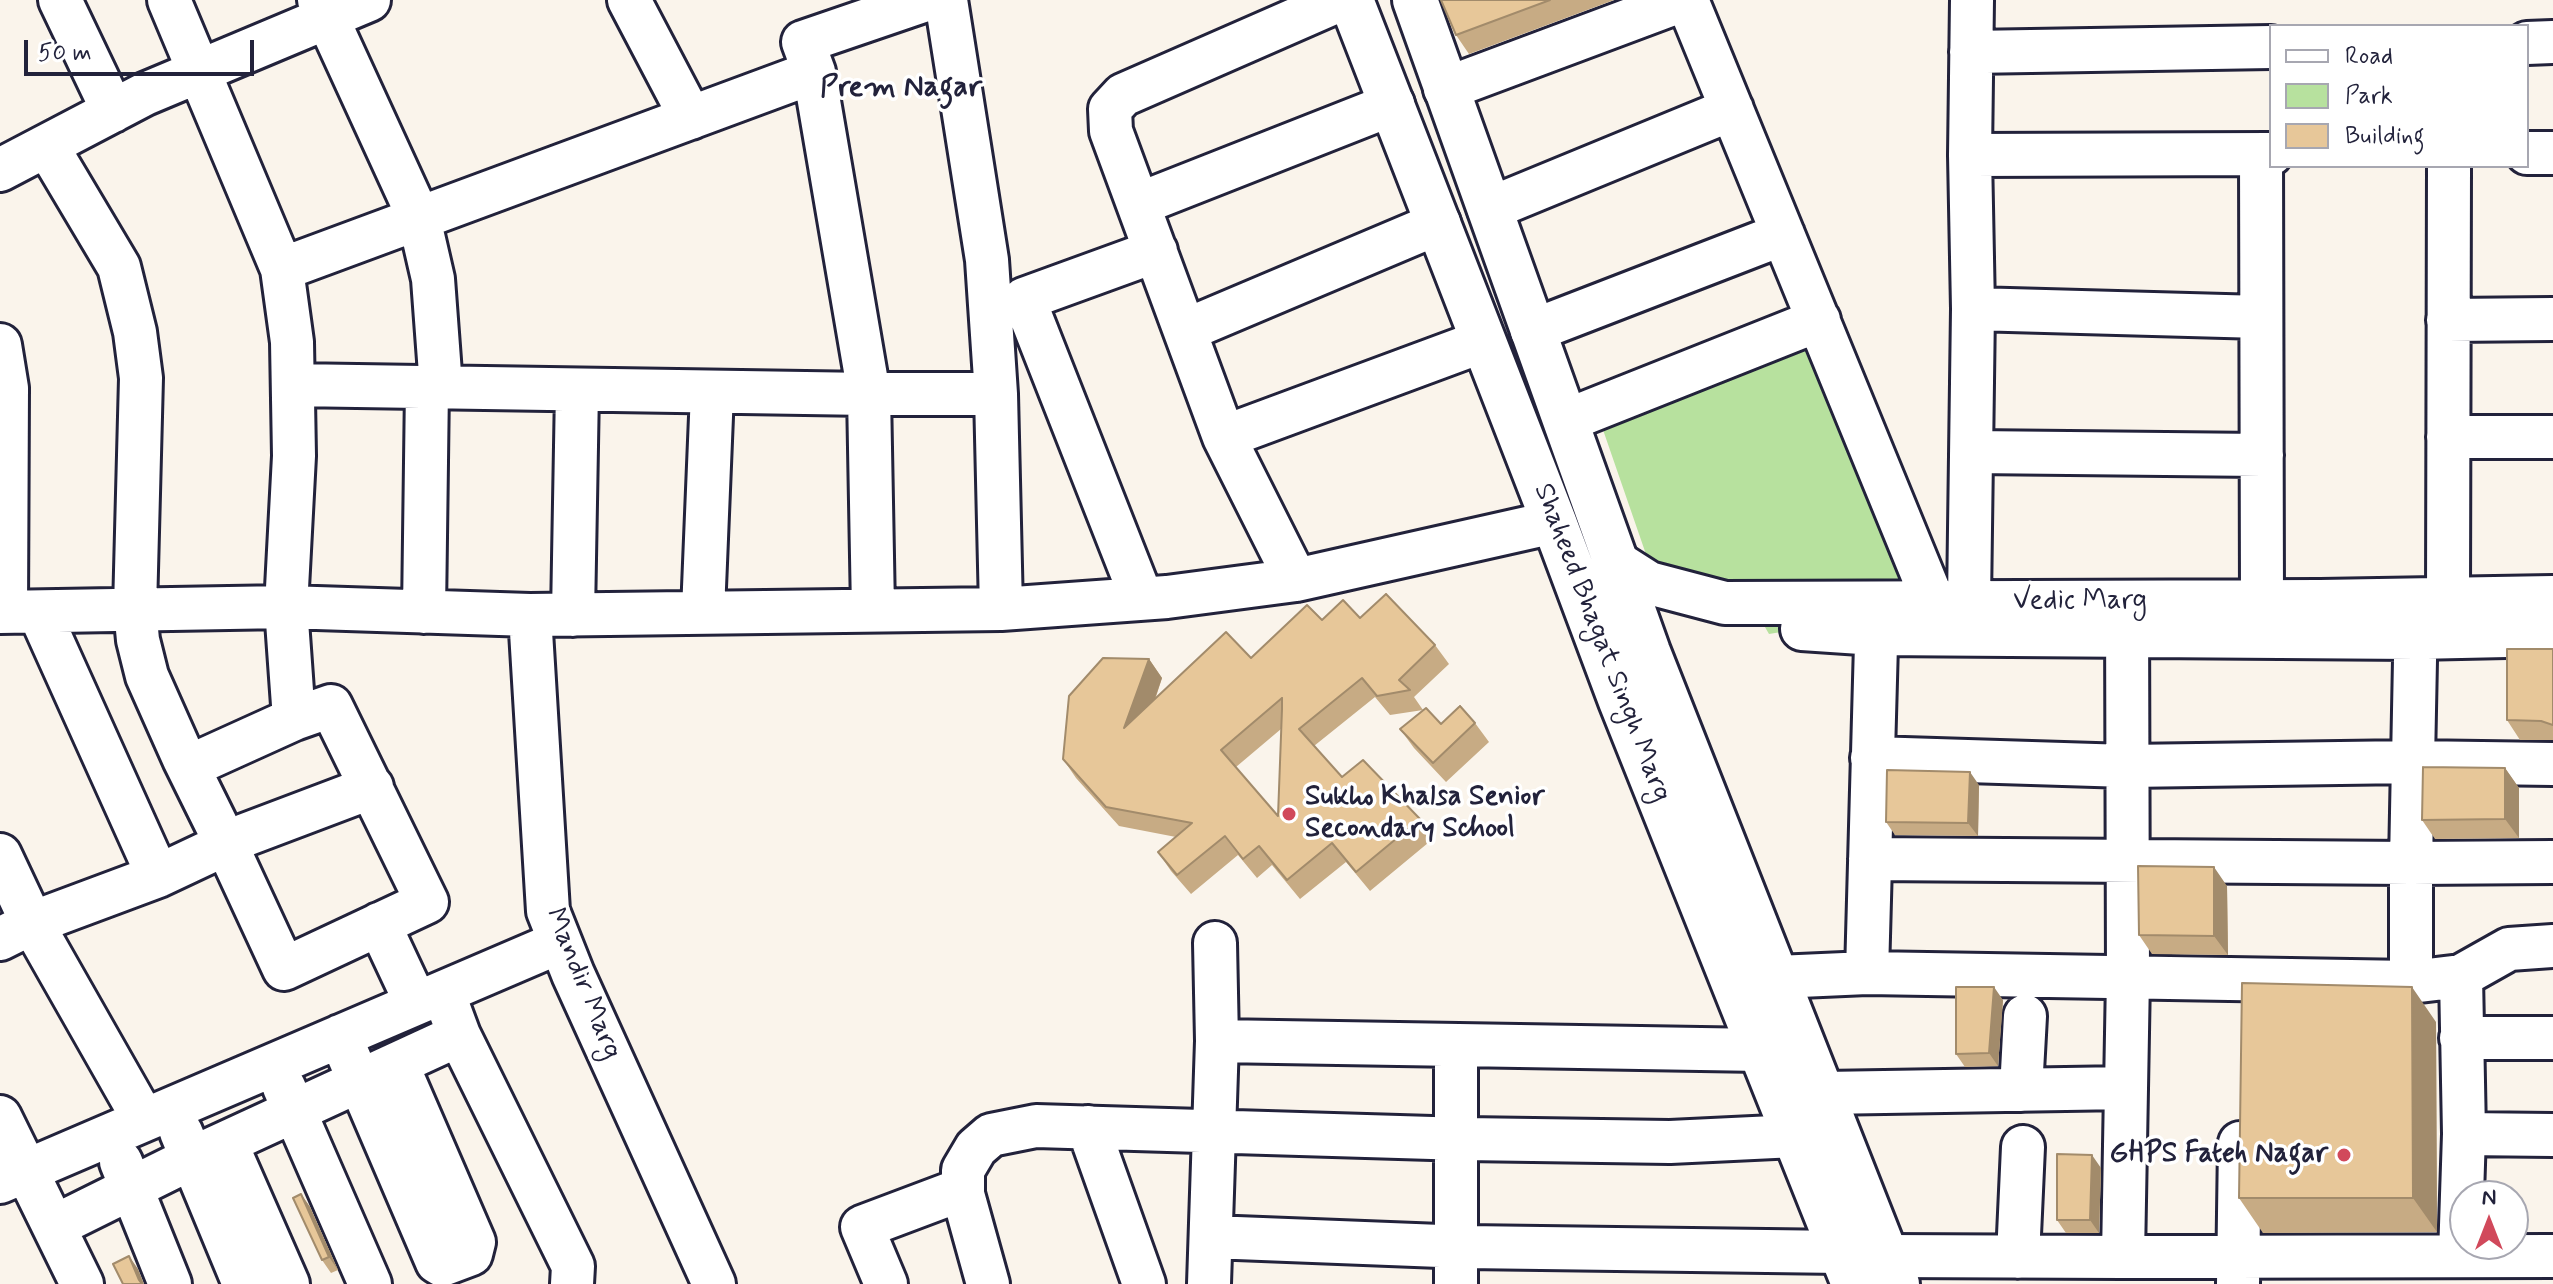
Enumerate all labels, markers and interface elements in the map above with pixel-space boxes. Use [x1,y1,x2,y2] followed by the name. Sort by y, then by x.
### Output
[28,24,258,74] scale bar
[2269,24,2529,168] legend
[38,38,92,69] text: 50 m
[2345,41,2393,72] text: Road
[820,71,982,107] district label: Prem Nagar
[2345,81,2393,112] text: Park
[2345,121,2425,152] text: Building
[1525,479,1677,807] street label: Shaheed Bhagat Singh Marg
[2013,585,2147,619] street label: Vedic Marg
[1305,781,1544,847] place label: Sukho Khalsa Senior Secondary School
[1280,805,1298,823] marker: Sukho Khalsa Senior Secondary School
[536,903,628,1065] street label: Mandir Marg
[2109,1138,2328,1172] place label: GHPS Fateh Nagar
[2335,1146,2353,1164] marker: GHPS Fateh Nagar
[2449,1180,2529,1260] north arrow
[2482,1184,2496,1212] text: N

